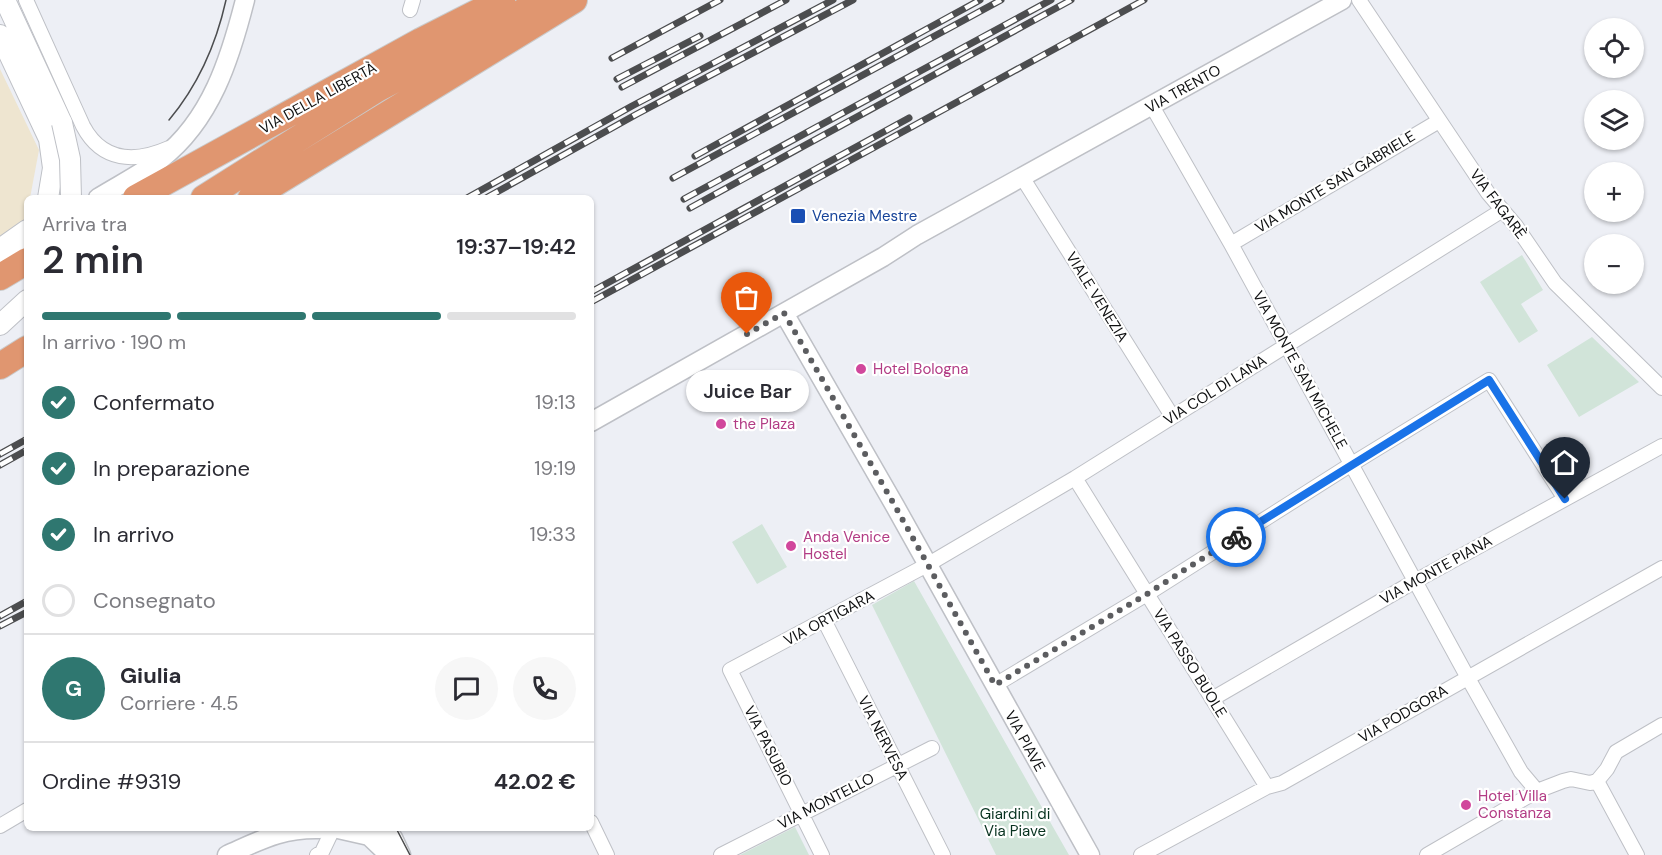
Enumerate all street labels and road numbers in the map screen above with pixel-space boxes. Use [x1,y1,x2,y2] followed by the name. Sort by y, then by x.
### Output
[256,57,380,139] street label: VIA DELLA LIBERTÀ
[1142,60,1224,118] street label: VIA TRENTO
[1251,126,1419,238] street label: VIA MONTE SAN GABRIELE
[1465,165,1531,243] street label: VIA FAGARÈ
[1061,248,1133,346] street label: VIALE VENEZIA
[1248,287,1352,453] street label: VIA MONTE SAN MICHELE
[1160,350,1270,430] street label: VIA COL DI LANA
[1376,531,1496,609] street label: VIA MONTE PIANA
[780,586,878,650] street label: VIA ORTIGARA
[1148,605,1232,721] street label: VIA PASSO BUOLE
[1355,680,1451,748] street label: VIA PODGORA
[853,692,913,784] street label: VIA NERVESA
[739,702,797,790] street label: VIA PASUBIO
[1000,707,1050,775] street label: VIA PIAVE
[774,768,878,834] street label: VIA MONTELLO

